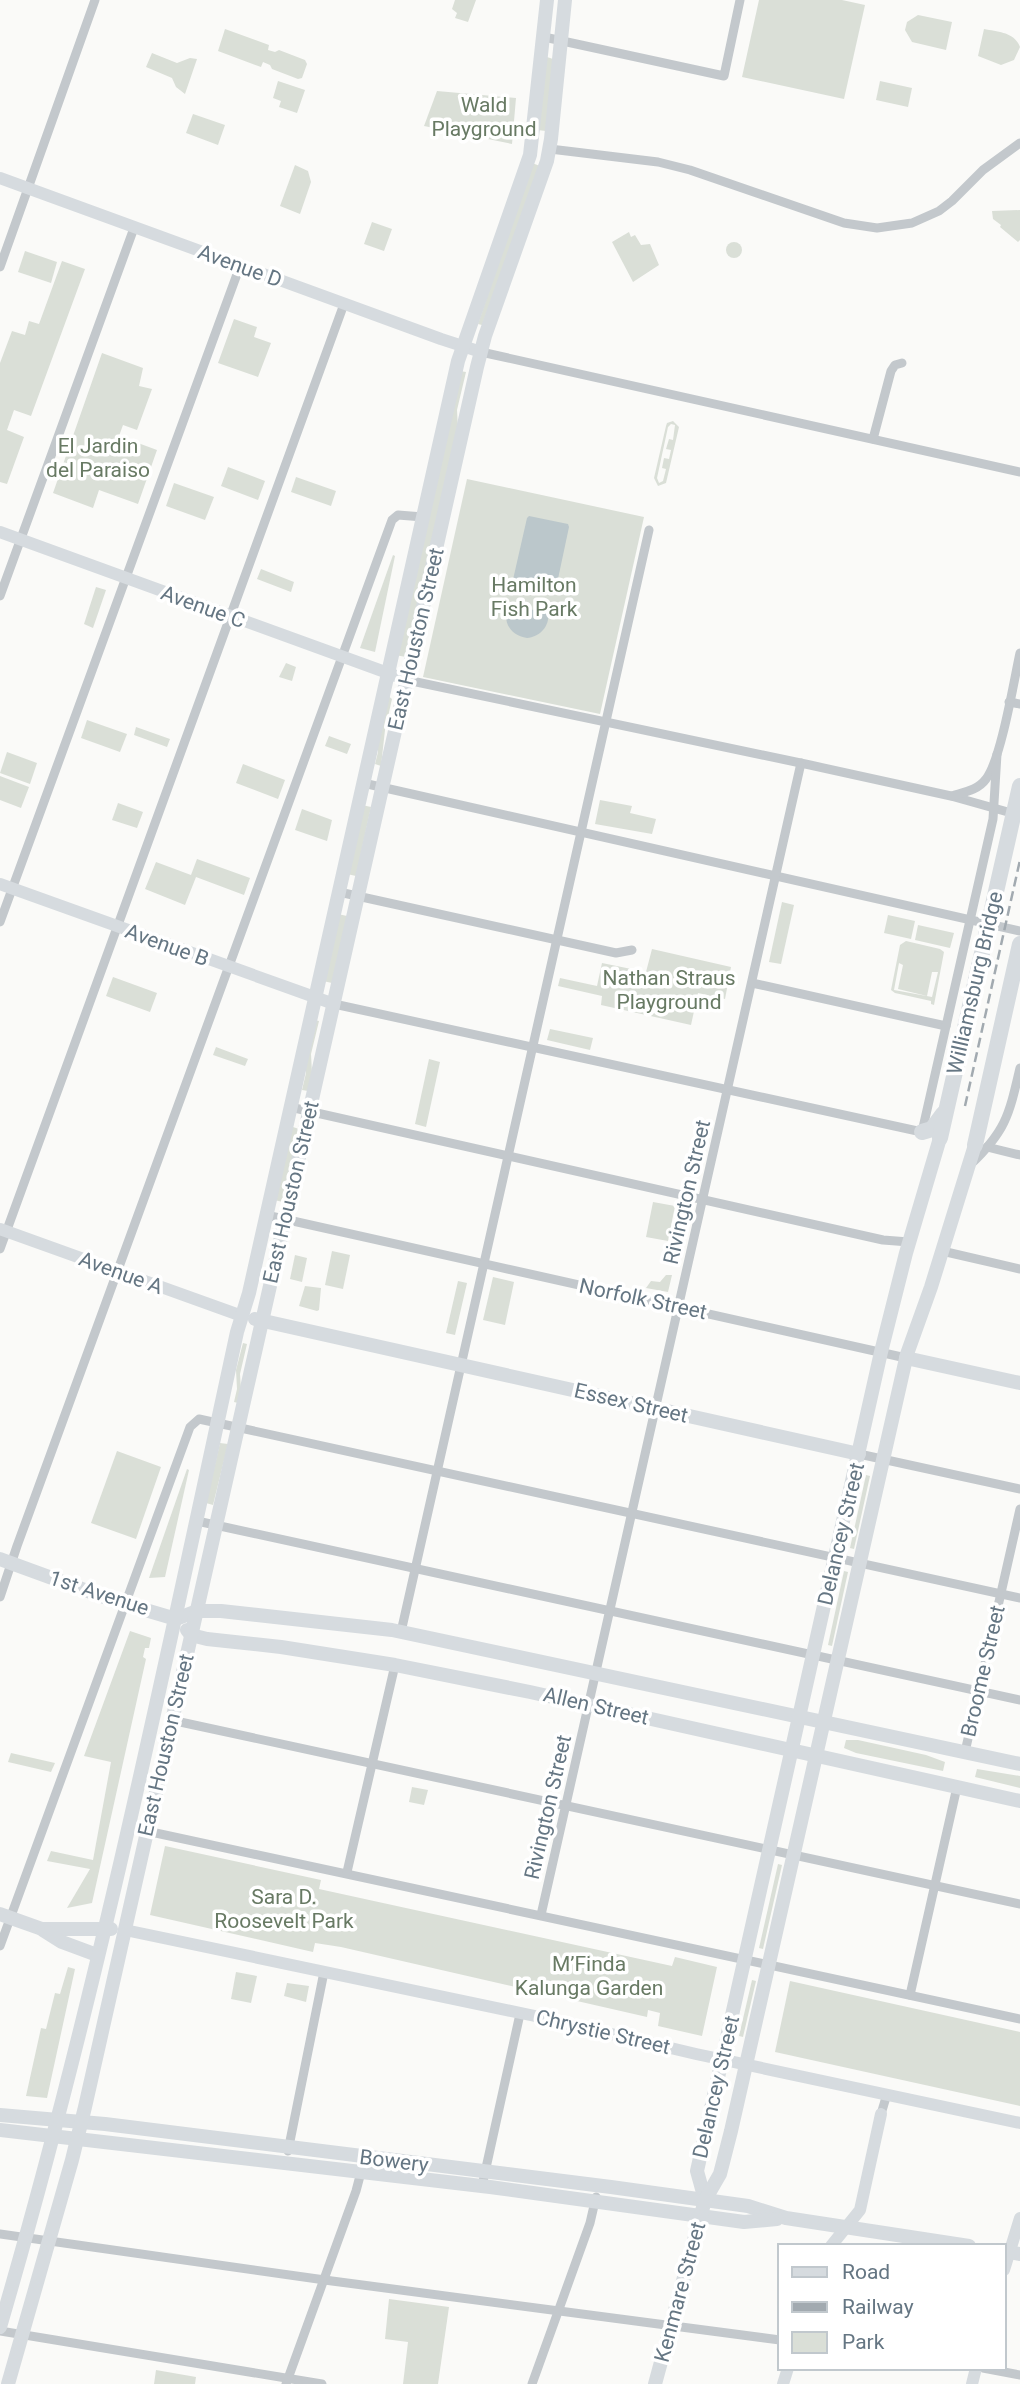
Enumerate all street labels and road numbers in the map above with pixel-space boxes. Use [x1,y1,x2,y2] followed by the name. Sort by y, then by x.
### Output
[195,240,285,292] street label: Avenue D
[383,545,449,733] street label: East Houston Street
[158,581,248,633] street label: Avenue C
[942,889,1008,1077] street label: Williamsburg Bridge
[122,919,212,971] street label: Avenue B
[258,1098,324,1286] street label: East Houston Street
[659,1117,715,1267] street label: Rivington Street
[76,1247,167,1299] street label: Avenue A
[577,1274,709,1324] street label: Norfolk Street
[572,1378,690,1428] street label: Essex Street
[813,1460,869,1608] street label: Delancey Street
[46,1566,152,1620] street label: 1st Avenue
[956,1603,1010,1739] street label: Broome Street
[133,1651,199,1839] street label: East Houston Street
[541,1682,651,1730] street label: Allen Street
[520,1732,576,1882] street label: Rivington Street
[534,2005,673,2059] street label: Chrystie Street
[688,2013,744,2161] street label: Delancey Street
[358,2145,430,2177] street label: Bowery
[650,2219,710,2365] street label: Kenmare Street

